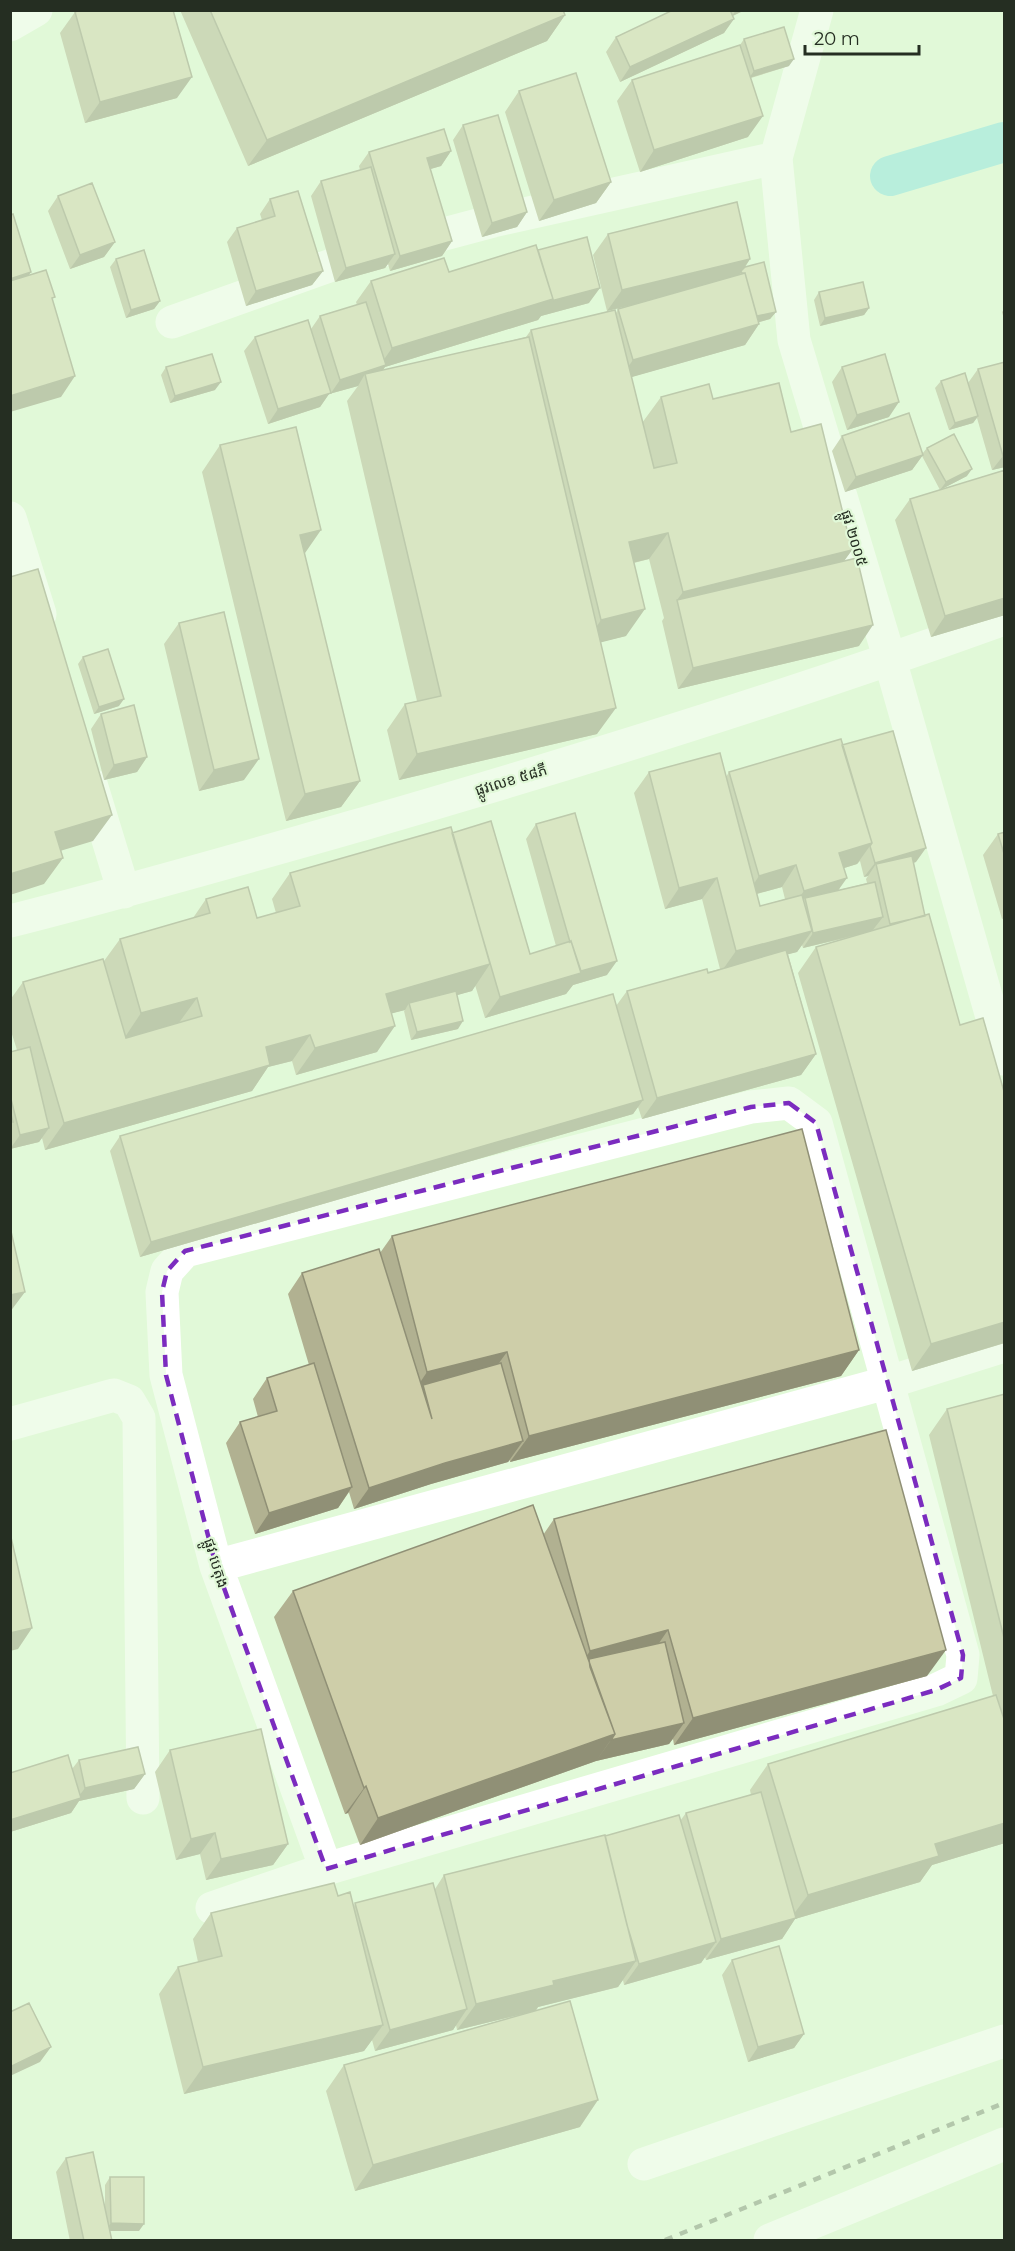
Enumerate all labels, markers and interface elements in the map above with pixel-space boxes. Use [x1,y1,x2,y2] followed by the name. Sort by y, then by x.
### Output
[805,18,919,56] scale bar
[814,28,860,50] text: 20 m
[833,507,872,570] street label: ផ្លូវ ២០០៥
[472,760,551,804] street label: ផ្លូវលេខ ៥៨ភី
[196,1536,233,1591] street label: ផ្លូវ បេតុង

